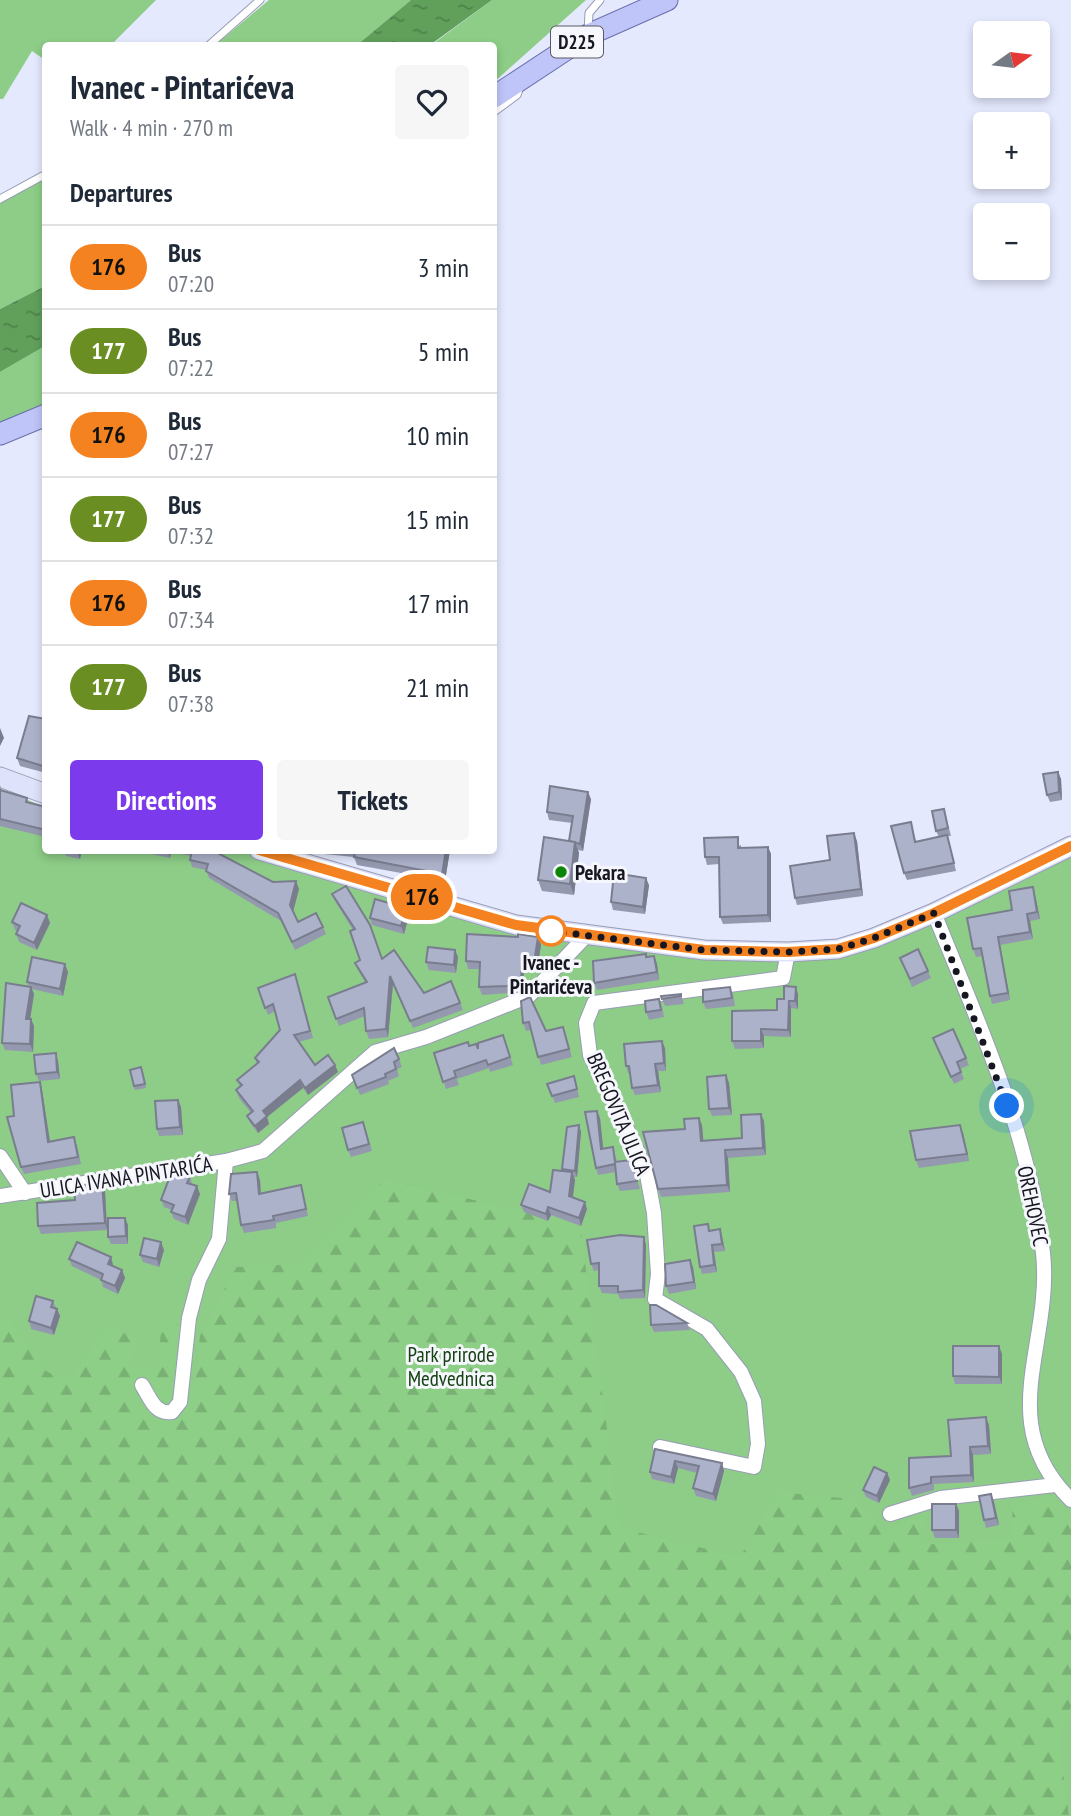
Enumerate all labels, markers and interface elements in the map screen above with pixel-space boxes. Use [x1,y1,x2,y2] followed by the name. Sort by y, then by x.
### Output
[973,21,1050,98] north arrow
[973,21,1050,280] map controls
[551,26,603,58] road number: D225
[70,65,294,108] text: Ivanec - Pintarićeva
[395,65,469,139] button: heart
[973,112,1050,189] button: +
[70,113,233,142] text: Walk · 4 min · 270 m
[70,176,173,209] text: Departures
[973,203,1050,280] button: −
[168,236,201,269] text: Bus
[91,251,126,282] text: 176
[418,251,469,284] text: 3 min
[168,269,214,298] text: 07:20
[168,320,201,353] text: Bus
[91,335,126,366] text: 177
[418,335,469,368] text: 5 min
[168,353,214,382] text: 07:22
[168,404,201,437] text: Bus
[91,419,126,450] text: 176
[406,419,469,452] text: 10 min
[168,437,214,466] text: 07:27
[168,488,201,521] text: Bus
[91,503,126,534] text: 177
[406,503,469,536] text: 15 min
[168,521,214,550] text: 07:32
[168,572,201,605] text: Bus
[91,587,126,618] text: 176
[407,587,469,620] text: 17 min
[168,605,214,634] text: 07:34
[168,656,201,689] text: Bus
[91,671,126,702] text: 177
[406,671,469,704] text: 21 min
[168,689,214,718] text: 07:38
[70,760,263,840] button: Directions
[277,760,469,840] button: Tickets
[575,859,626,886] place label: Pekara
[553,864,569,880] marker: Pekara
[382,874,462,920] line badge: 176
[405,881,439,912] text: 176
[536,916,566,946] marker: Ivanec - Pintarićeva
[510,949,593,1000] place label: Ivanec - Pintarićeva
[581,1049,657,1179] street label: BREGOVITA ULICA
[989,1088,1024,1123] your location
[38,1150,214,1204] street label: ULICA IVANA PINTARIĆA
[1011,1163,1055,1249] street label: OREHOVEC
[407,1341,495,1392] park label: Park prirode Medvednica

